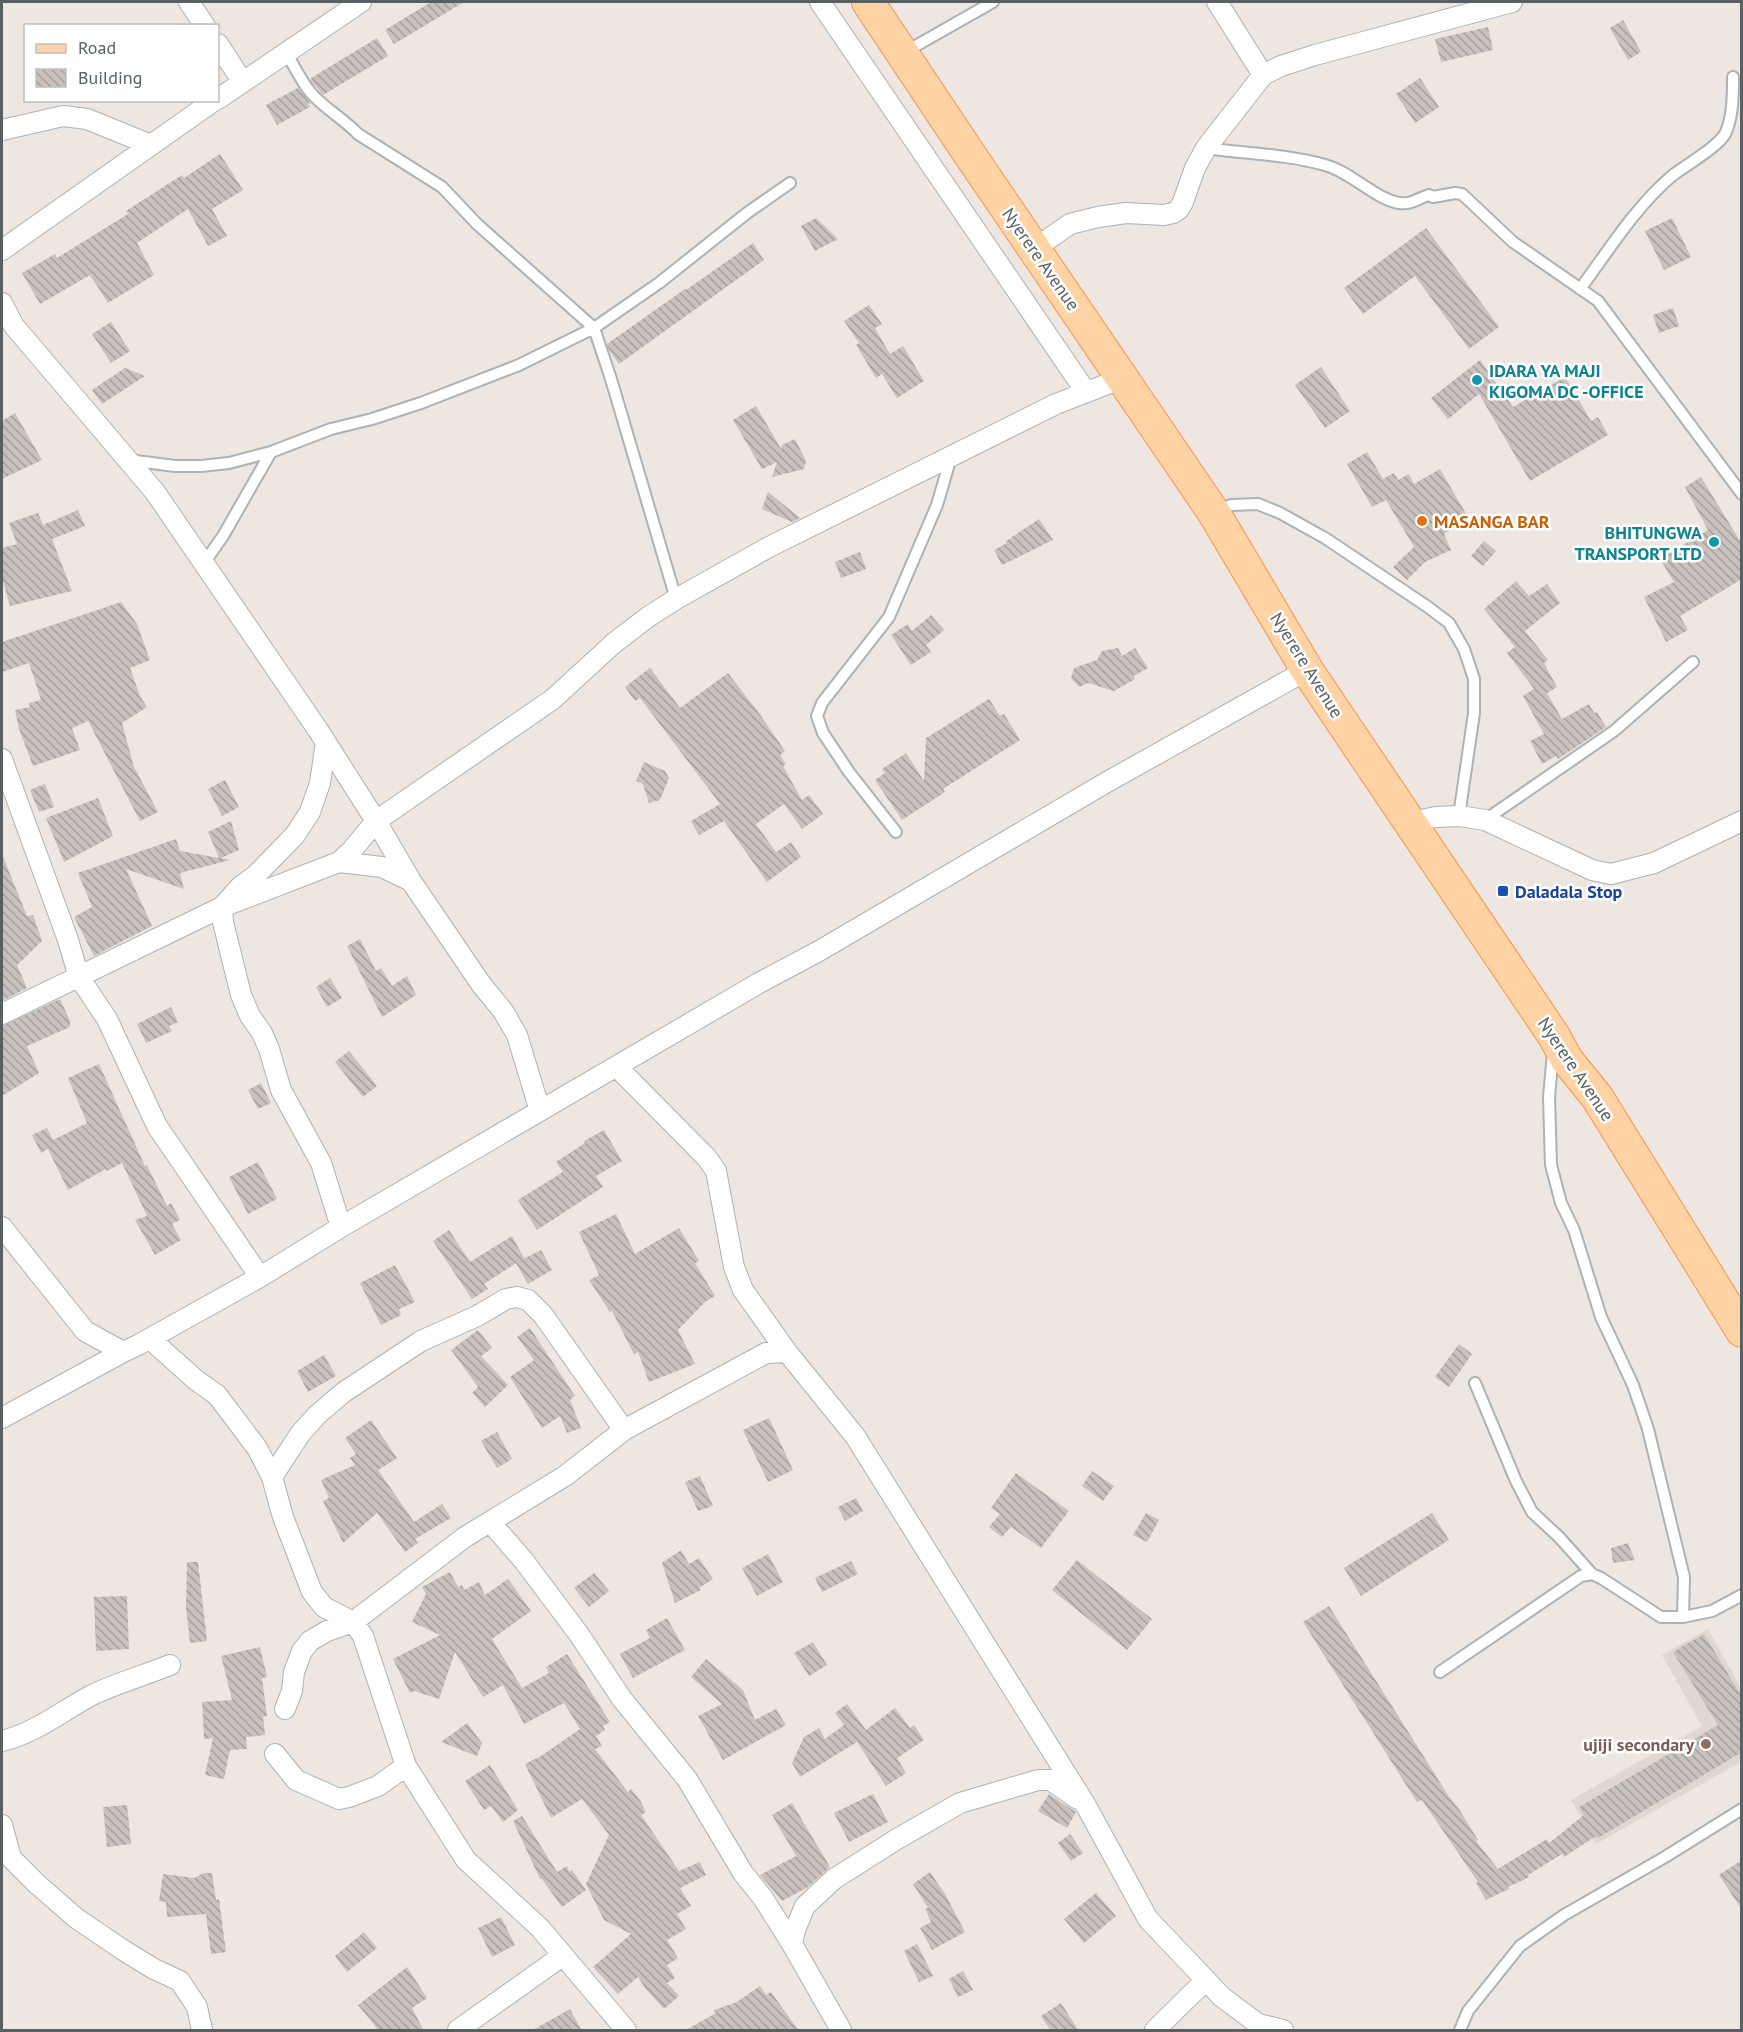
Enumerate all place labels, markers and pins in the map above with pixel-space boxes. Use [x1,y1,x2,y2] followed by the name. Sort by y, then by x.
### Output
[1489,359,1644,403] place label: IDARA YA MAJI KIGOMA DC -OFFICE
[1470,373,1484,387] marker: IDARA YA MAJI KIGOMA DC -OFFICE
[1434,510,1550,533] place label: MASANGA BAR
[1415,514,1429,528] marker: MASANGA BAR
[1574,521,1702,565] place label: BHITUNGWA TRANSPORT LTD
[1707,535,1721,549] marker: BHITUNGWA TRANSPORT LTD
[1515,880,1623,903] place label: Daladala Stop
[1496,884,1510,898] marker: Daladala Stop
[1583,1733,1694,1756] place label: ujiji secondary
[1699,1737,1713,1751] marker: ujiji secondary

